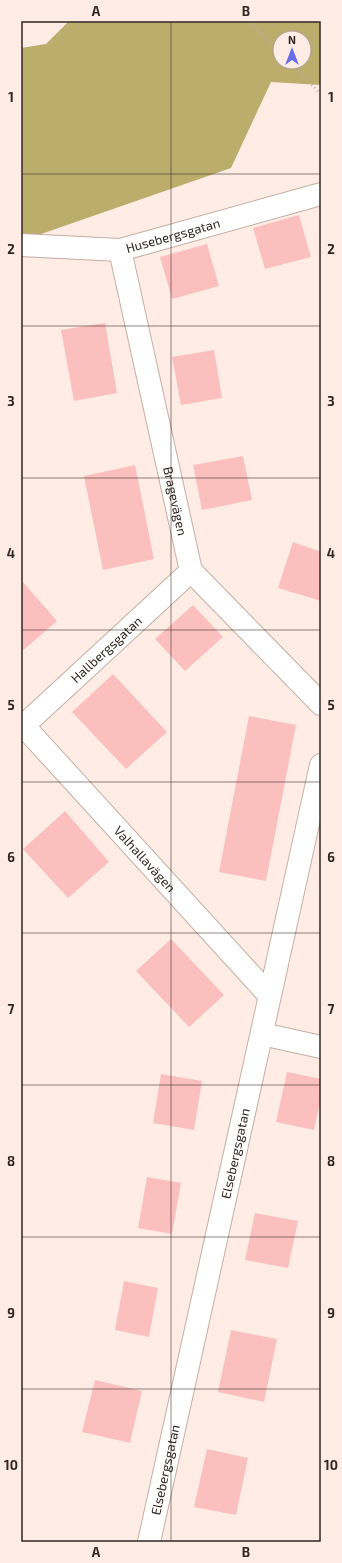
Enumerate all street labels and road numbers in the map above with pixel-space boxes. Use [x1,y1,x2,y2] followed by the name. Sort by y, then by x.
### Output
[124,215,222,256] street label: Husebergsgatan
[160,465,191,537] street label: Bragevägen
[67,613,145,686] street label: Hallbergsgatan
[111,823,179,895] street label: Valhallavägen
[217,1107,253,1200] street label: Elsebergsgatan
[147,1423,183,1516] street label: Elsebergsgatan

